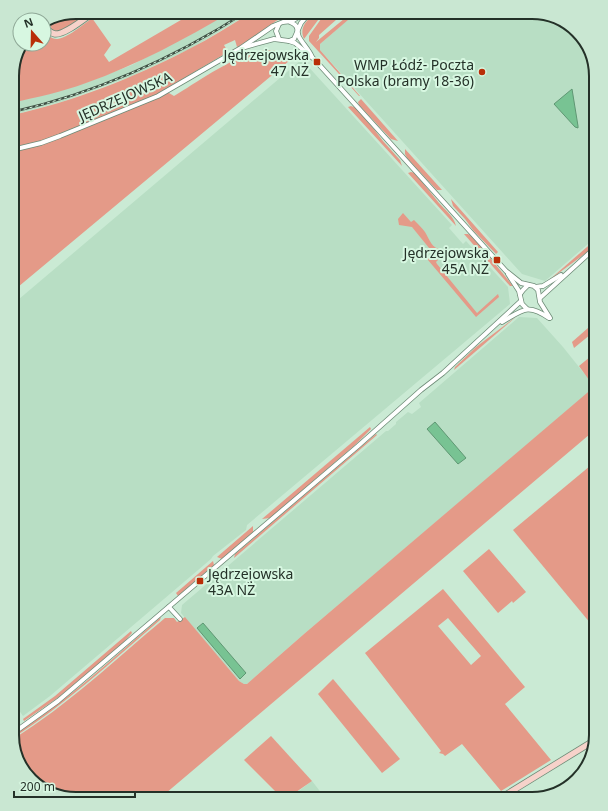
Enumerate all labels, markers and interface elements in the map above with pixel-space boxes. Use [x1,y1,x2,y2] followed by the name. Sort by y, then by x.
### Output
[12,12,52,52] north arrow
[22,14,35,31] text: N
[222,45,309,80] place label: Jędrzejowska 47 NŻ
[337,55,474,90] place label: WMP Łódź- Poczta Polska (bramy 18-36)
[312,57,322,67] marker: Jędrzejowska 47 NŻ
[74,67,175,126] street label: JĘDRZEJOWSKA
[477,67,487,77] marker: WMP Łódź- Poczta Polska (bramy 18-36)
[402,243,489,278] place label: Jędrzejowska 45A NŻ
[492,255,502,265] marker: Jędrzejowska 45A NŻ
[206,564,293,599] place label: Jędrzejowska 43A NŻ
[195,576,205,586] marker: Jędrzejowska 43A NŻ
[14,773,135,799] scale bar
[20,778,55,795] text: 200 m

